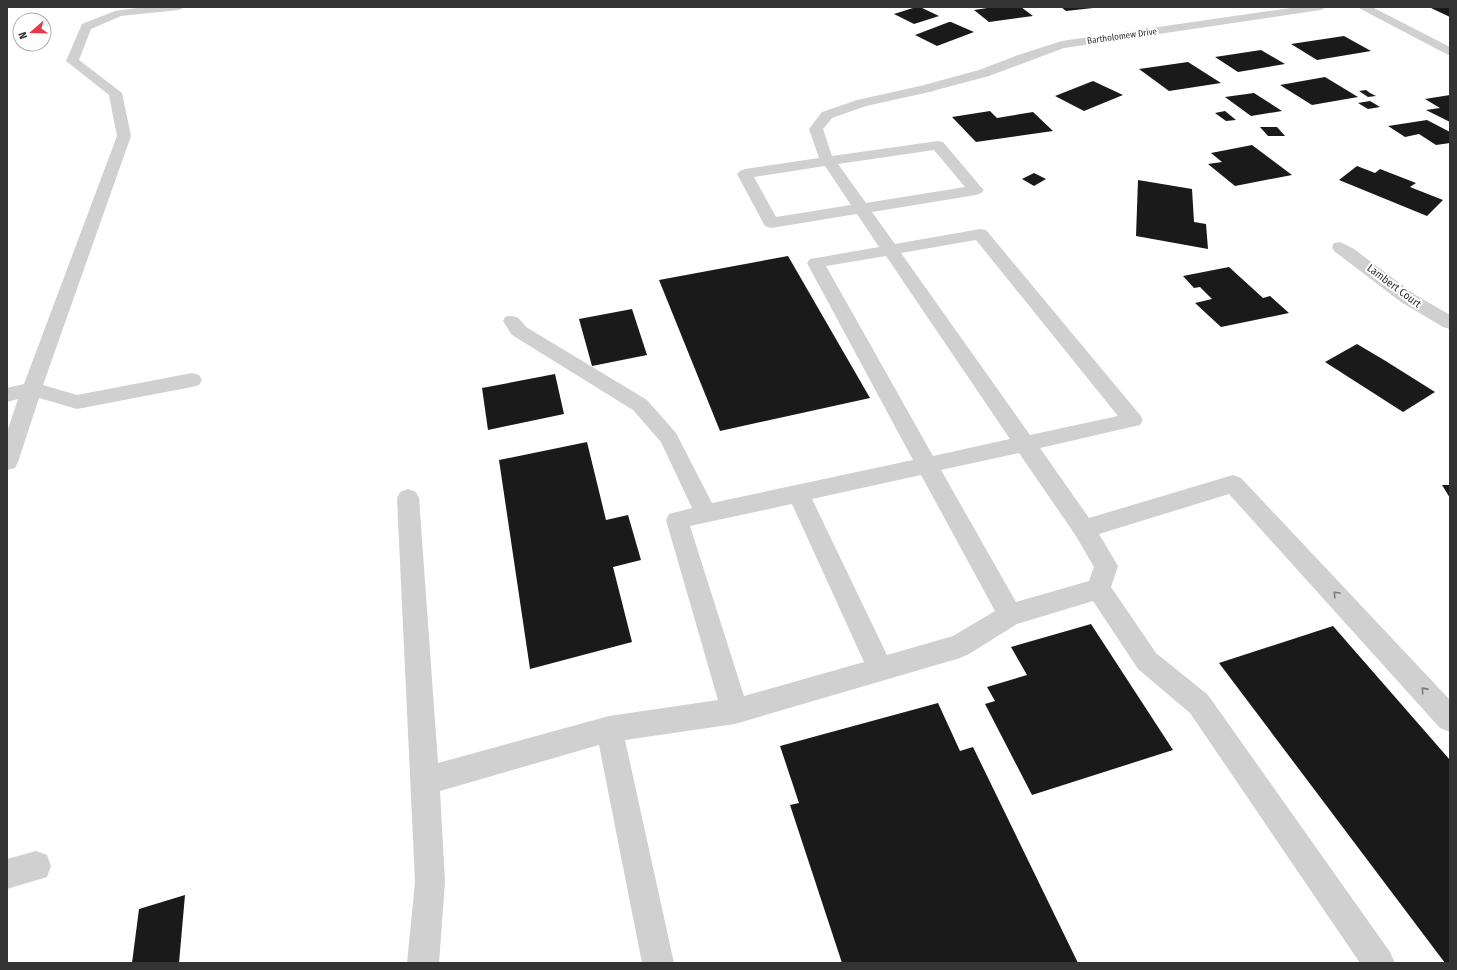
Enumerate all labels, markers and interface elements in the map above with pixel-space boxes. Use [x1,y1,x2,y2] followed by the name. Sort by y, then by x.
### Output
[12,12,52,52] north arrow
[1086,26,1158,46] street label: Bartholomew Drive
[16,30,30,41] text: N
[1364,261,1424,311] street label: Lambert Court
[1333,591,1341,599] one-way arrow
[1421,687,1429,695] one-way arrow

